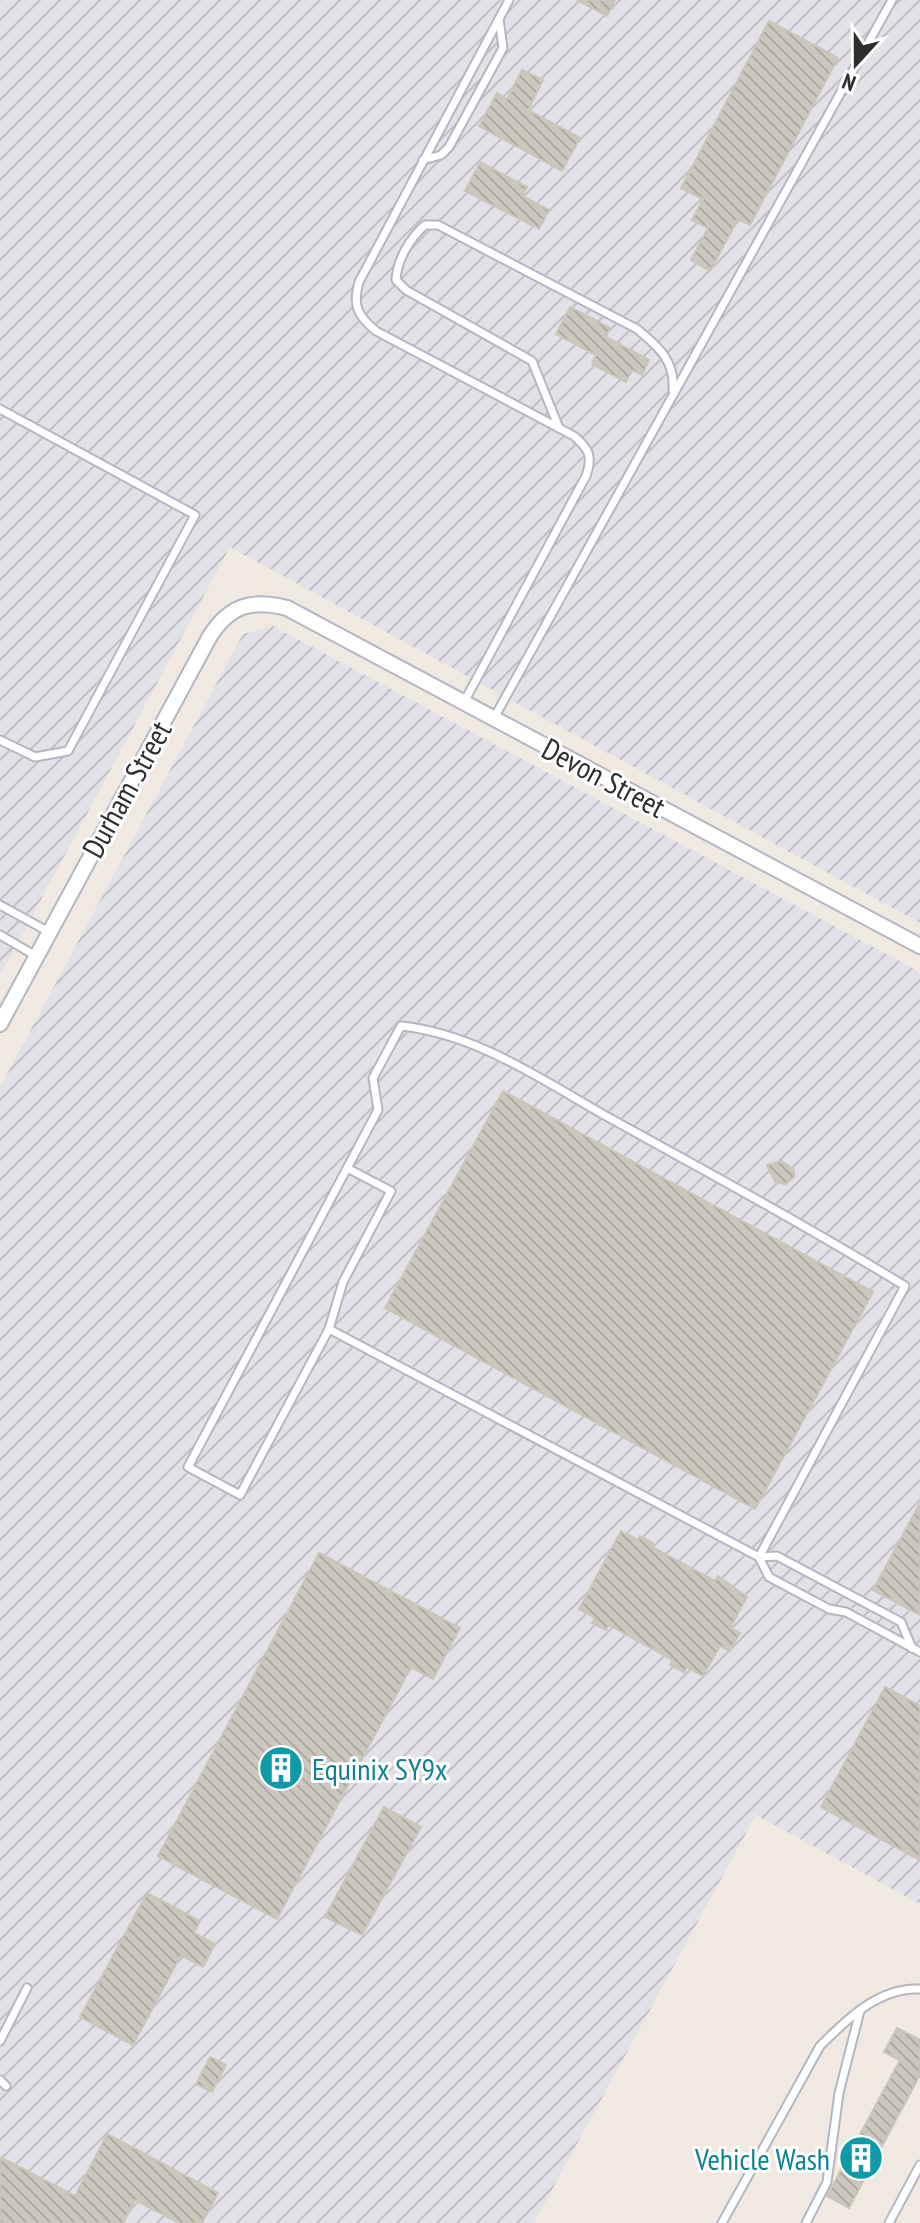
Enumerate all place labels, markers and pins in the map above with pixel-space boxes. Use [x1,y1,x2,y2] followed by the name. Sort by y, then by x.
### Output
[257,1744,305,1792] building icon: Equinix SY9x
[312,1749,447,1788] place label: Equinix SY9x
[837,2134,885,2182] building icon: Vehicle Wash
[694,2139,830,2178] place label: Vehicle Wash

